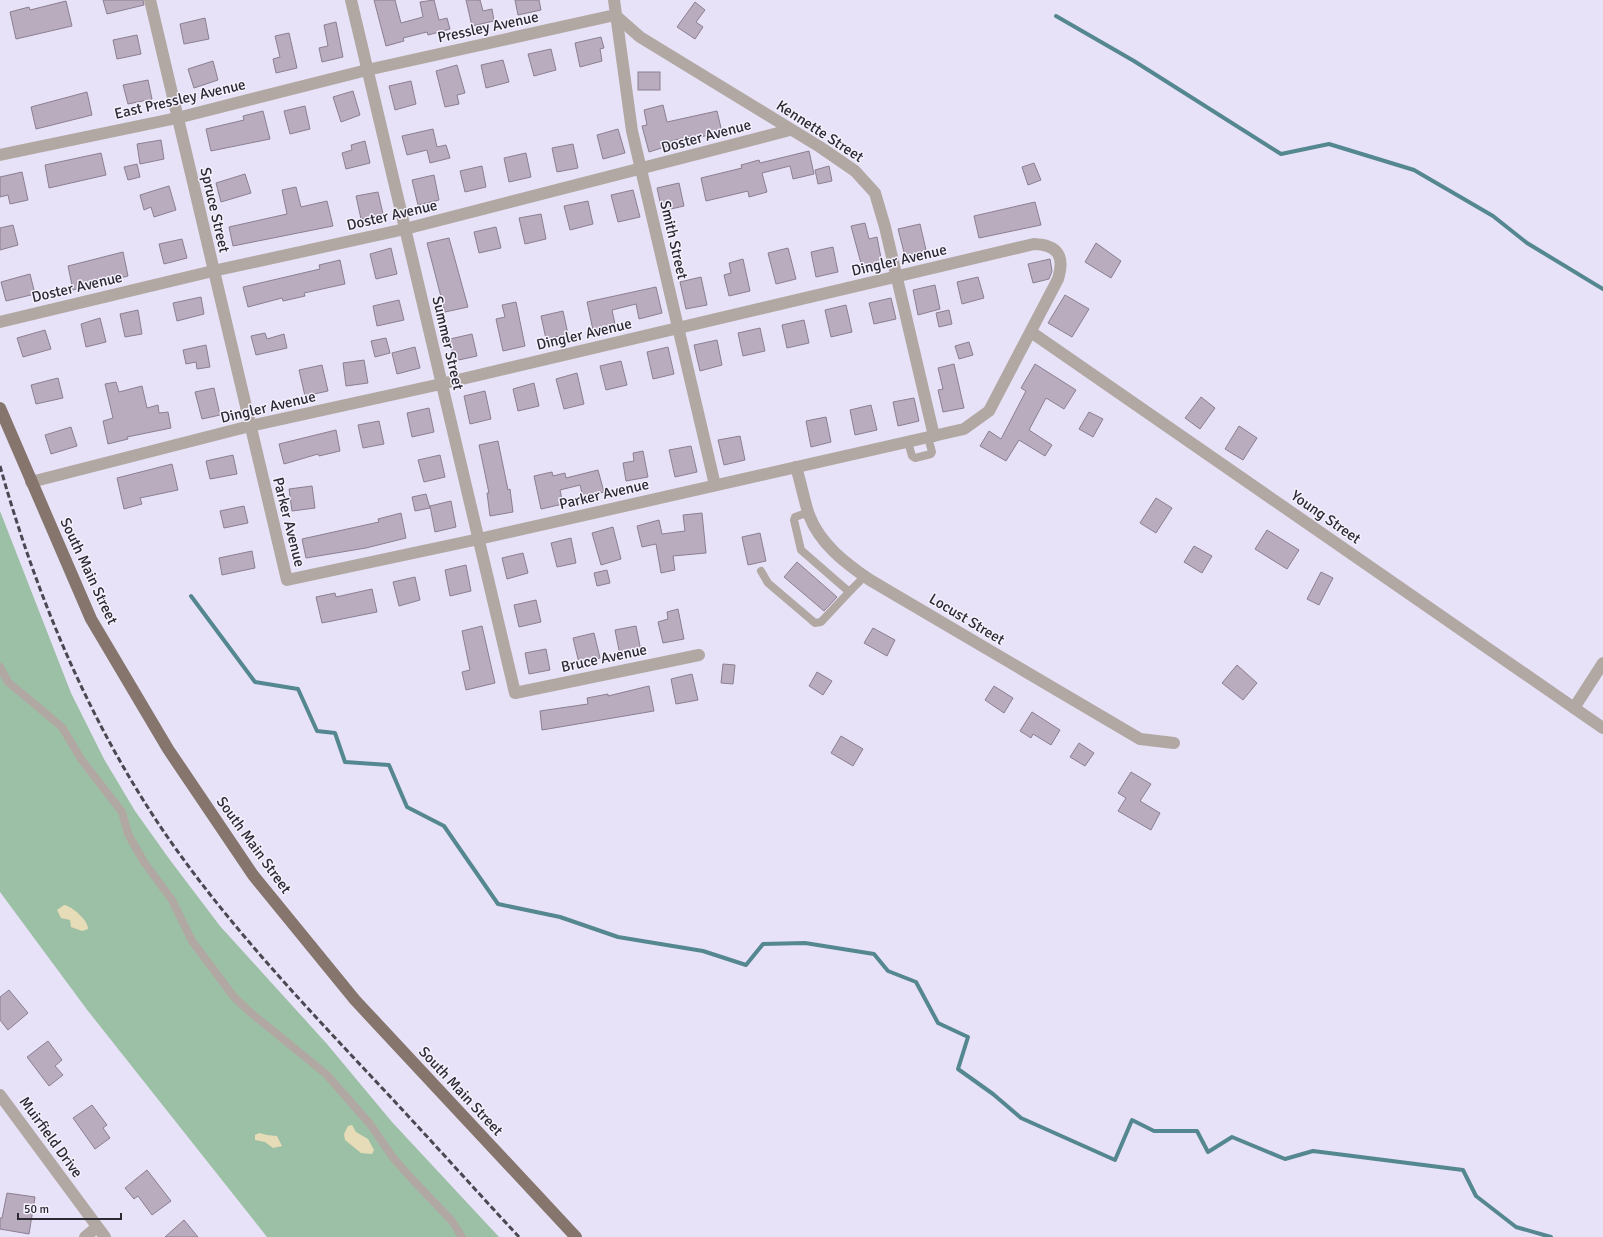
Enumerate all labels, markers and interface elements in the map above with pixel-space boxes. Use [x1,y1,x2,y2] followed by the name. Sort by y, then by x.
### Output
[436,7,540,47] street label: Pressley Avenue
[113,75,247,123] street label: East Pressley Avenue
[773,96,867,166] street label: Kennette Street
[659,115,753,157] street label: Doster Avenue
[196,166,234,254] street label: Spruce Street
[345,196,439,234] street label: Doster Avenue
[656,199,692,281] street label: Smith Street
[850,240,948,280] street label: Dingler Avenue
[30,268,124,306] street label: Doster Avenue
[428,294,468,392] street label: Summer Street
[535,314,633,354] street label: Dingler Avenue
[219,387,317,427] street label: Dingler Avenue
[269,475,309,569] street label: Parker Avenue
[557,475,651,513] street label: Parker Avenue
[1288,486,1364,548] street label: Young Street
[56,515,122,627] street label: South Main Street
[926,589,1008,649] street label: Locust Street
[559,640,649,676] street label: Bruce Avenue
[213,793,295,897] street label: South Main Street
[415,1043,507,1139] street label: South Main Street
[16,1093,86,1181] street label: Muirfield Drive
[18,1195,121,1221] scale bar
[24,1202,49,1217] text: 50 m

